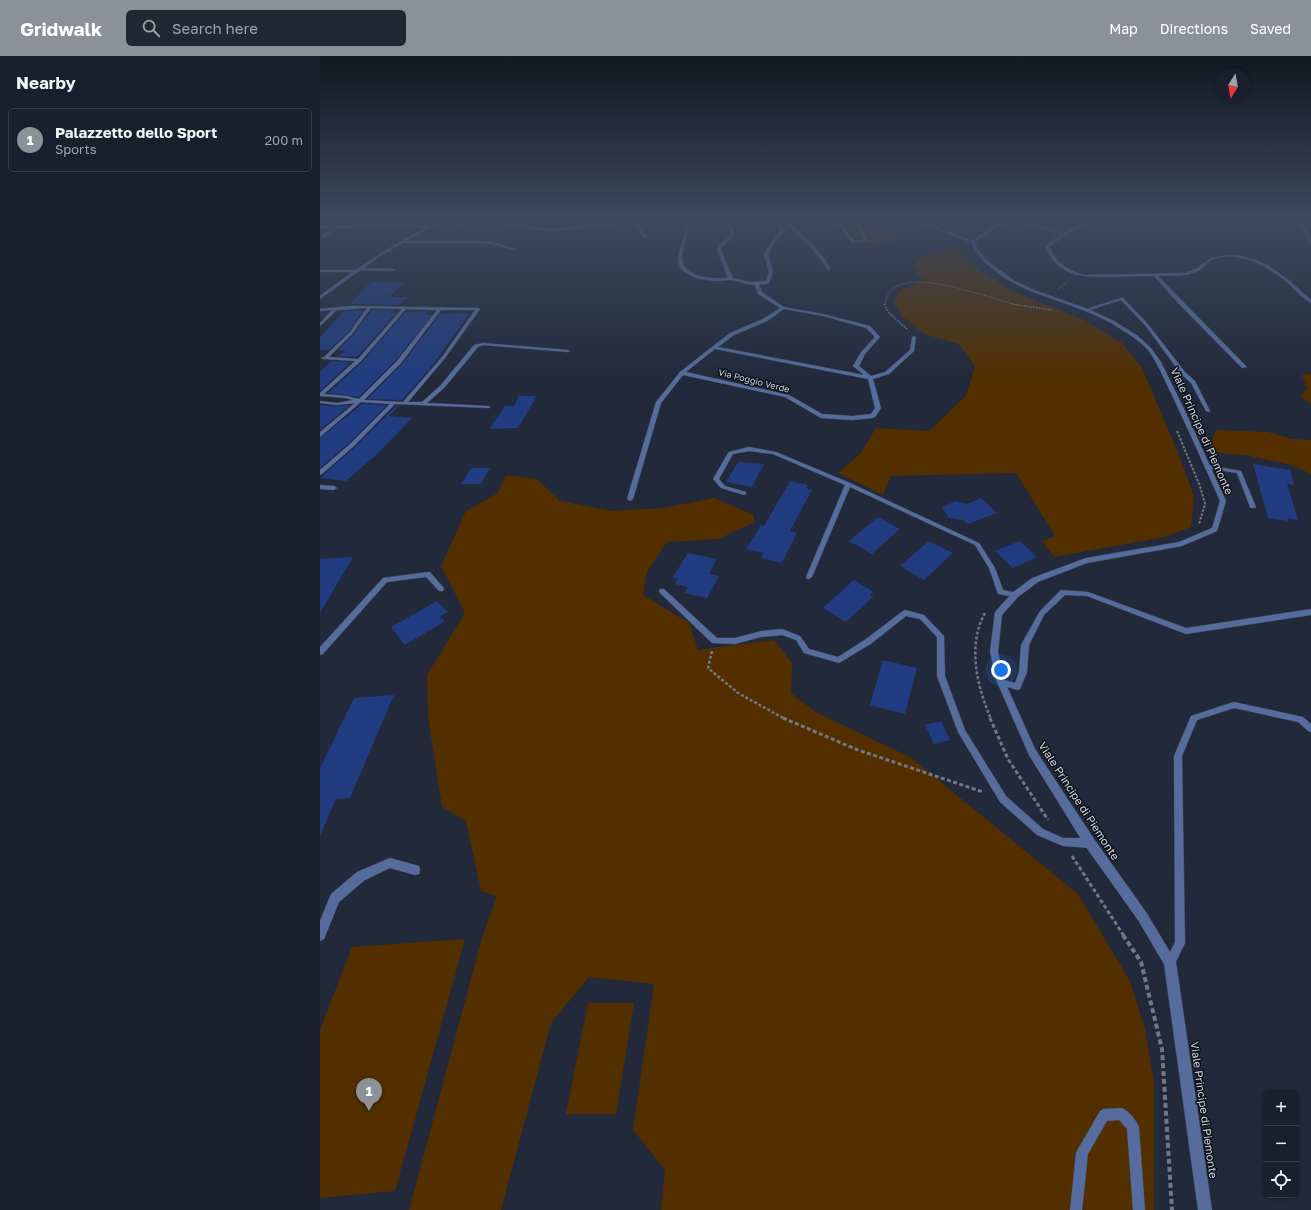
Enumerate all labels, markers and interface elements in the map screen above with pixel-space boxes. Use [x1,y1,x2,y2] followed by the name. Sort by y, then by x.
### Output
[126,10,406,46] search box
[20,17,102,40] text: Gridwalk
[140,17,162,39] icon: search
[172,19,258,37] text: Search here
[1109,20,1138,37] text: Map
[1160,20,1228,37] text: Directions
[1250,20,1291,37] text: Saved
[1215,68,1251,104] north arrow
[16,72,76,93] text: Nearby
[55,123,217,141] text: Palazzetto dello Sport
[27,132,33,148] text: 1
[265,132,303,148] text: 200 m
[55,141,97,157] text: Sports
[1168,365,1236,496] street label: Viale Principe di Piemonte
[717,366,791,395] street label: Via Poggio Verde
[991,660,1011,680] your location
[1036,739,1122,862] street label: Viale Principe di Piemonte
[1188,1041,1221,1179] street label: Viale Principe di Piemonte
[356,1078,382,1111] pin: 1
[1263,1090,1299,1198] map controls
[1263,1090,1299,1126] button: +
[1263,1126,1299,1162] button: −
[1263,1162,1299,1198] button: locate

